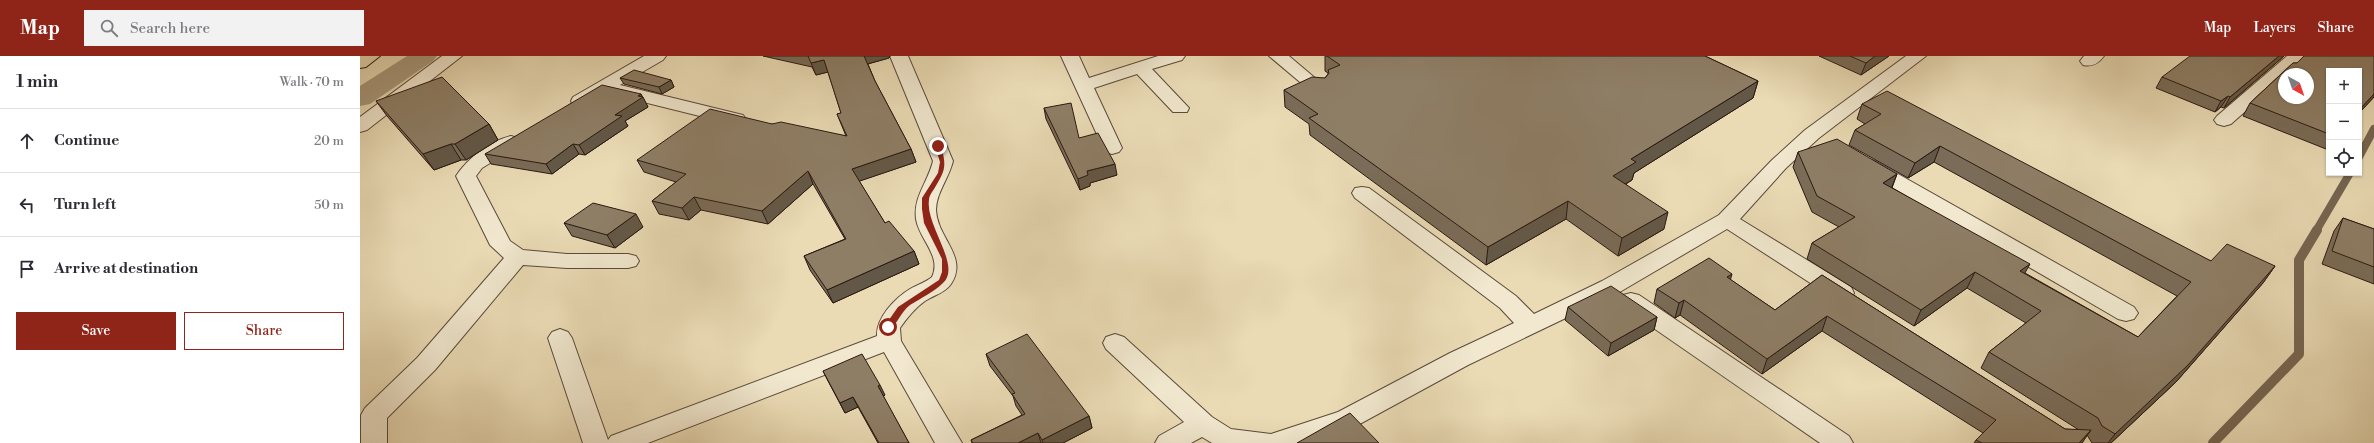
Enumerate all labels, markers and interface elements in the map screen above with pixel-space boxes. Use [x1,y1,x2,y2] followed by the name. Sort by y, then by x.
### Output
[84,10,364,46] search box
[20,16,60,40] text: Map
[98,17,120,39] icon: search
[130,19,210,38] text: Search here
[2204,19,2231,37] text: Map
[2253,19,2296,37] text: Layers
[2318,19,2354,37] text: Share
[2278,68,2314,104] north arrow
[2326,68,2362,176] map controls
[2326,68,2362,104] button: +
[16,71,58,93] text: 1 min
[279,74,344,90] text: Walk · 70 m
[2326,104,2362,140] button: −
[16,130,38,152] icon: ahead
[54,131,119,150] text: Continue
[314,133,344,149] text: 20 m
[929,137,947,155] route end
[2326,140,2362,176] button: locate
[16,194,38,216] icon: left
[54,195,116,214] text: Turn left
[314,197,344,213] text: 50 m
[16,258,38,280] icon: arrive
[54,259,198,278] text: Arrive at destination
[16,312,176,350] button: Save
[184,312,344,350] button: Share
[879,318,897,336] route start

